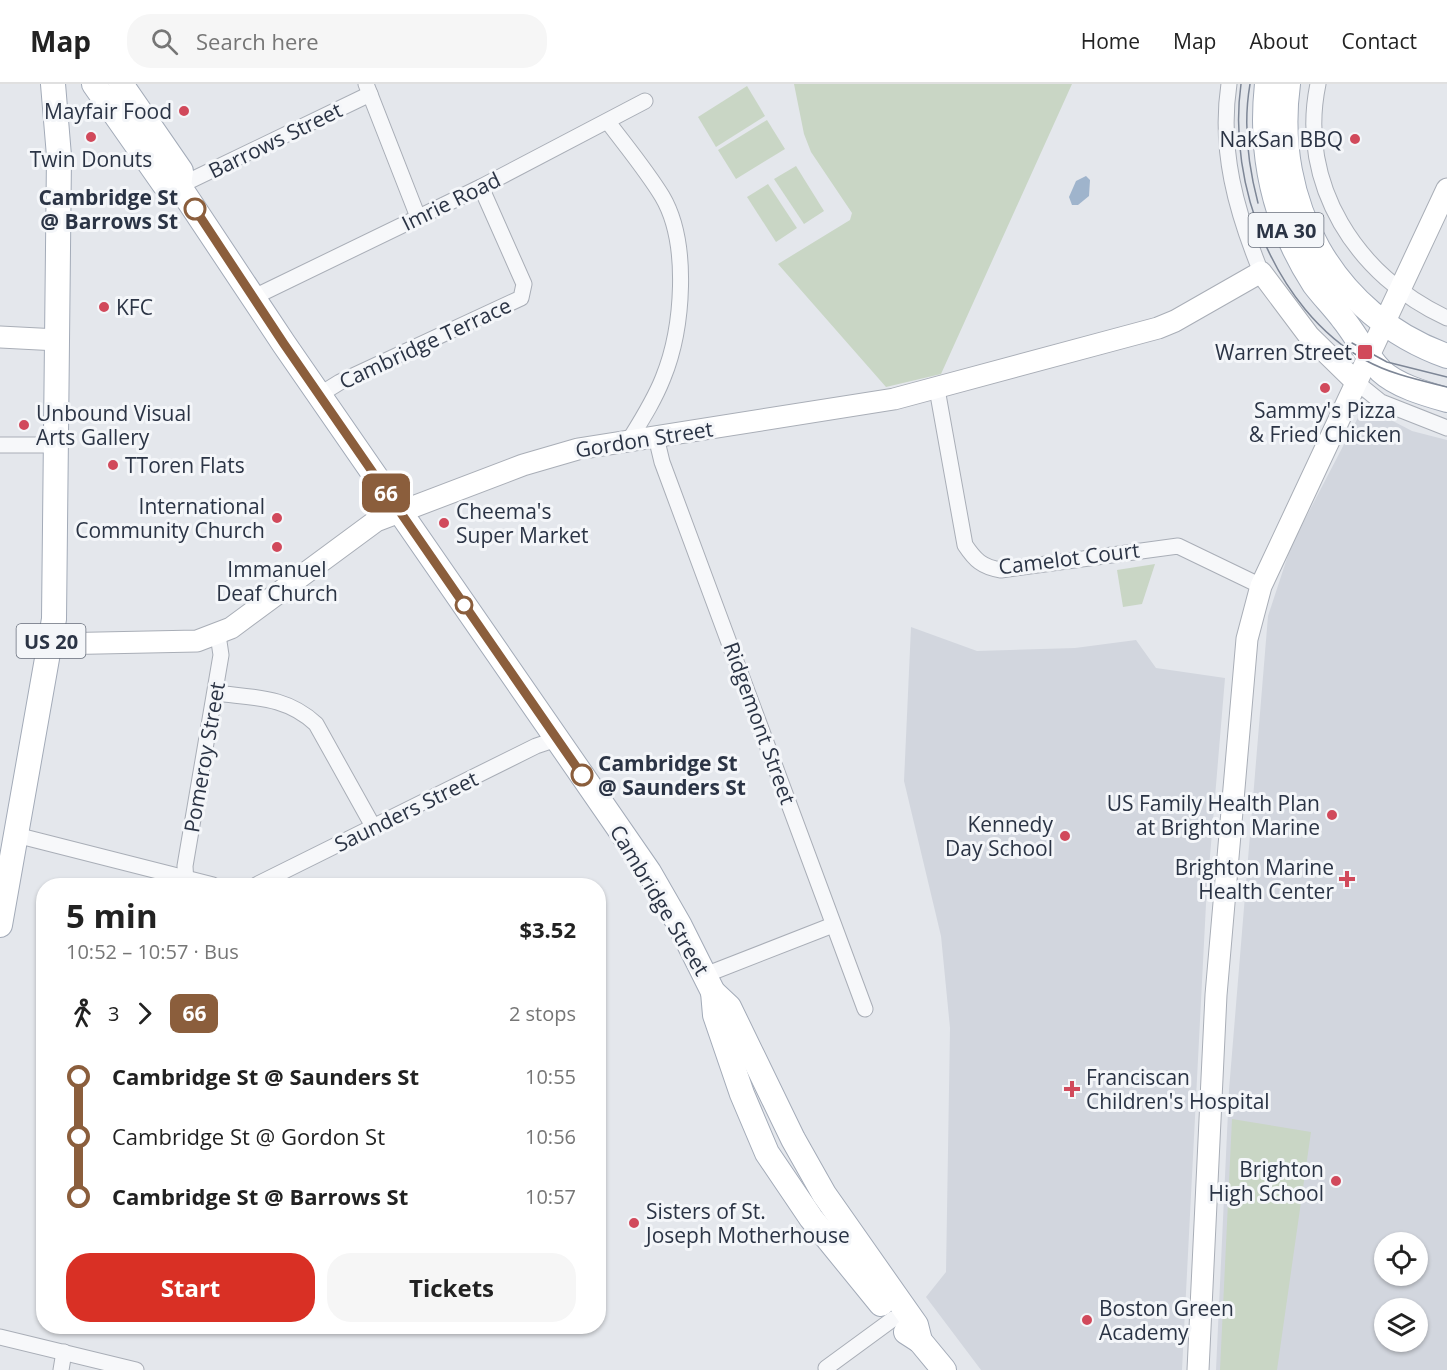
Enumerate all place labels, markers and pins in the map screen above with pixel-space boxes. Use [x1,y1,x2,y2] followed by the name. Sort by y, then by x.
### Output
[44,97,172,125] place label: Mayfair Food
[177,104,191,118] marker: Mayfair Food
[1220,125,1343,153] place label: NakSan BBQ
[84,130,98,144] marker: Twin Donuts
[1348,132,1362,146] marker: NakSan BBQ
[30,145,152,173] place label: Twin Donuts
[38,183,178,235] place label: Cambridge St @ Barrows St
[184,198,206,220] marker: Cambridge St @ Barrows St
[116,293,153,321] place label: KFC
[97,300,111,314] marker: KFC
[1215,338,1352,366] place label: Warren Street
[1356,343,1374,361] marker: Warren Street
[1318,381,1332,395] marker: Sammy's Pizza & Fried Chicken
[1249,396,1401,448] place label: Sammy's Pizza & Fried Chicken
[36,399,191,451] place label: Unbound Visual Arts Gallery
[17,418,31,432] marker: Unbound Visual Arts Gallery
[125,451,245,479] place label: TToren Flats
[106,458,120,472] marker: TToren Flats
[75,492,265,544] place label: International Community Church
[456,497,589,549] place label: Cheema's Super Market
[270,511,284,525] marker: International Community Church
[437,516,451,530] marker: Cheema's Super Market
[270,540,284,554] marker: Immanuel Deaf Church
[216,555,338,607] place label: Immanuel Deaf Church
[455,596,473,614] unlabelled marker
[598,749,746,801] place label: Cambridge St @ Saunders St
[571,764,593,786] marker: Cambridge St @ Saunders St
[1107,789,1320,841] place label: US Family Health Plan at Brighton Marine
[1325,808,1339,822] marker: US Family Health Plan at Brighton Marine
[945,810,1053,862] place label: Kennedy Day School
[1058,829,1072,843] marker: Kennedy Day School
[1175,853,1334,905] place label: Brighton Marine Health Center
[1338,870,1356,888] marker: Brighton Marine Health Center
[1086,1063,1270,1115] place label: Franciscan Children's Hospital
[1063,1080,1081,1098] marker: Franciscan Children's Hospital
[1208,1155,1324,1207] place label: Brighton High School
[1329,1174,1343,1188] marker: Brighton High School
[644,1197,850,1249] place label: Sisters of St. Joseph Motherhouse
[627,1216,641,1230] marker: Sisters of St. Joseph Motherhouse
[1099,1294,1234,1346] place label: Boston Green Academy
[1080,1313,1094,1327] marker: Boston Green Academy

